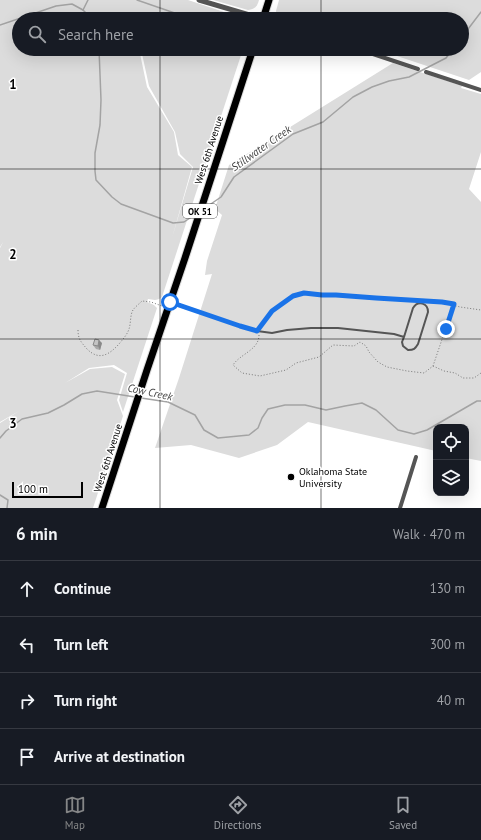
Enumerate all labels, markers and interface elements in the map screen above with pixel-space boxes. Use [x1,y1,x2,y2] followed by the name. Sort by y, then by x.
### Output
[12,12,469,56] search box
[26,23,48,45] icon: search
[58,25,134,44] text: Search here
[9,76,17,93] text: 1
[192,114,226,186] street label: West 6th Avenue
[228,122,295,174] water label: Stillwater Creek
[183,204,217,218] road number: OK 51
[9,246,17,263] text: 2
[161,293,179,311] route start
[437,320,455,338] route end
[126,380,175,404] water label: Cow Creek
[9,415,17,432] text: 3
[91,422,125,494] street label: West 6th Avenue
[433,424,469,496] map controls
[433,424,469,460] button: locate
[433,460,469,496] button: layers
[299,465,367,490] place label: Oklahoma State University
[286,472,296,482] marker: Oklahoma State University
[12,480,83,499] scale bar
[18,482,48,496] text: 100 m
[16,523,57,545] text: 6 min
[393,526,465,543] text: Walk · 470 m
[16,578,38,600] icon: ahead
[54,579,111,598] text: Continue
[430,580,465,597] text: 130 m
[16,634,38,656] icon: left
[54,635,108,654] text: Turn left
[430,636,465,653] text: 300 m
[16,690,38,712] icon: right
[54,691,117,710] text: Turn right
[437,692,465,709] text: 40 m
[16,746,38,768] icon: arrive
[54,747,185,766] text: Arrive at destination
[64,794,86,832] tab: Map
[214,794,261,832] tab: Directions
[389,794,417,832] tab: Saved

